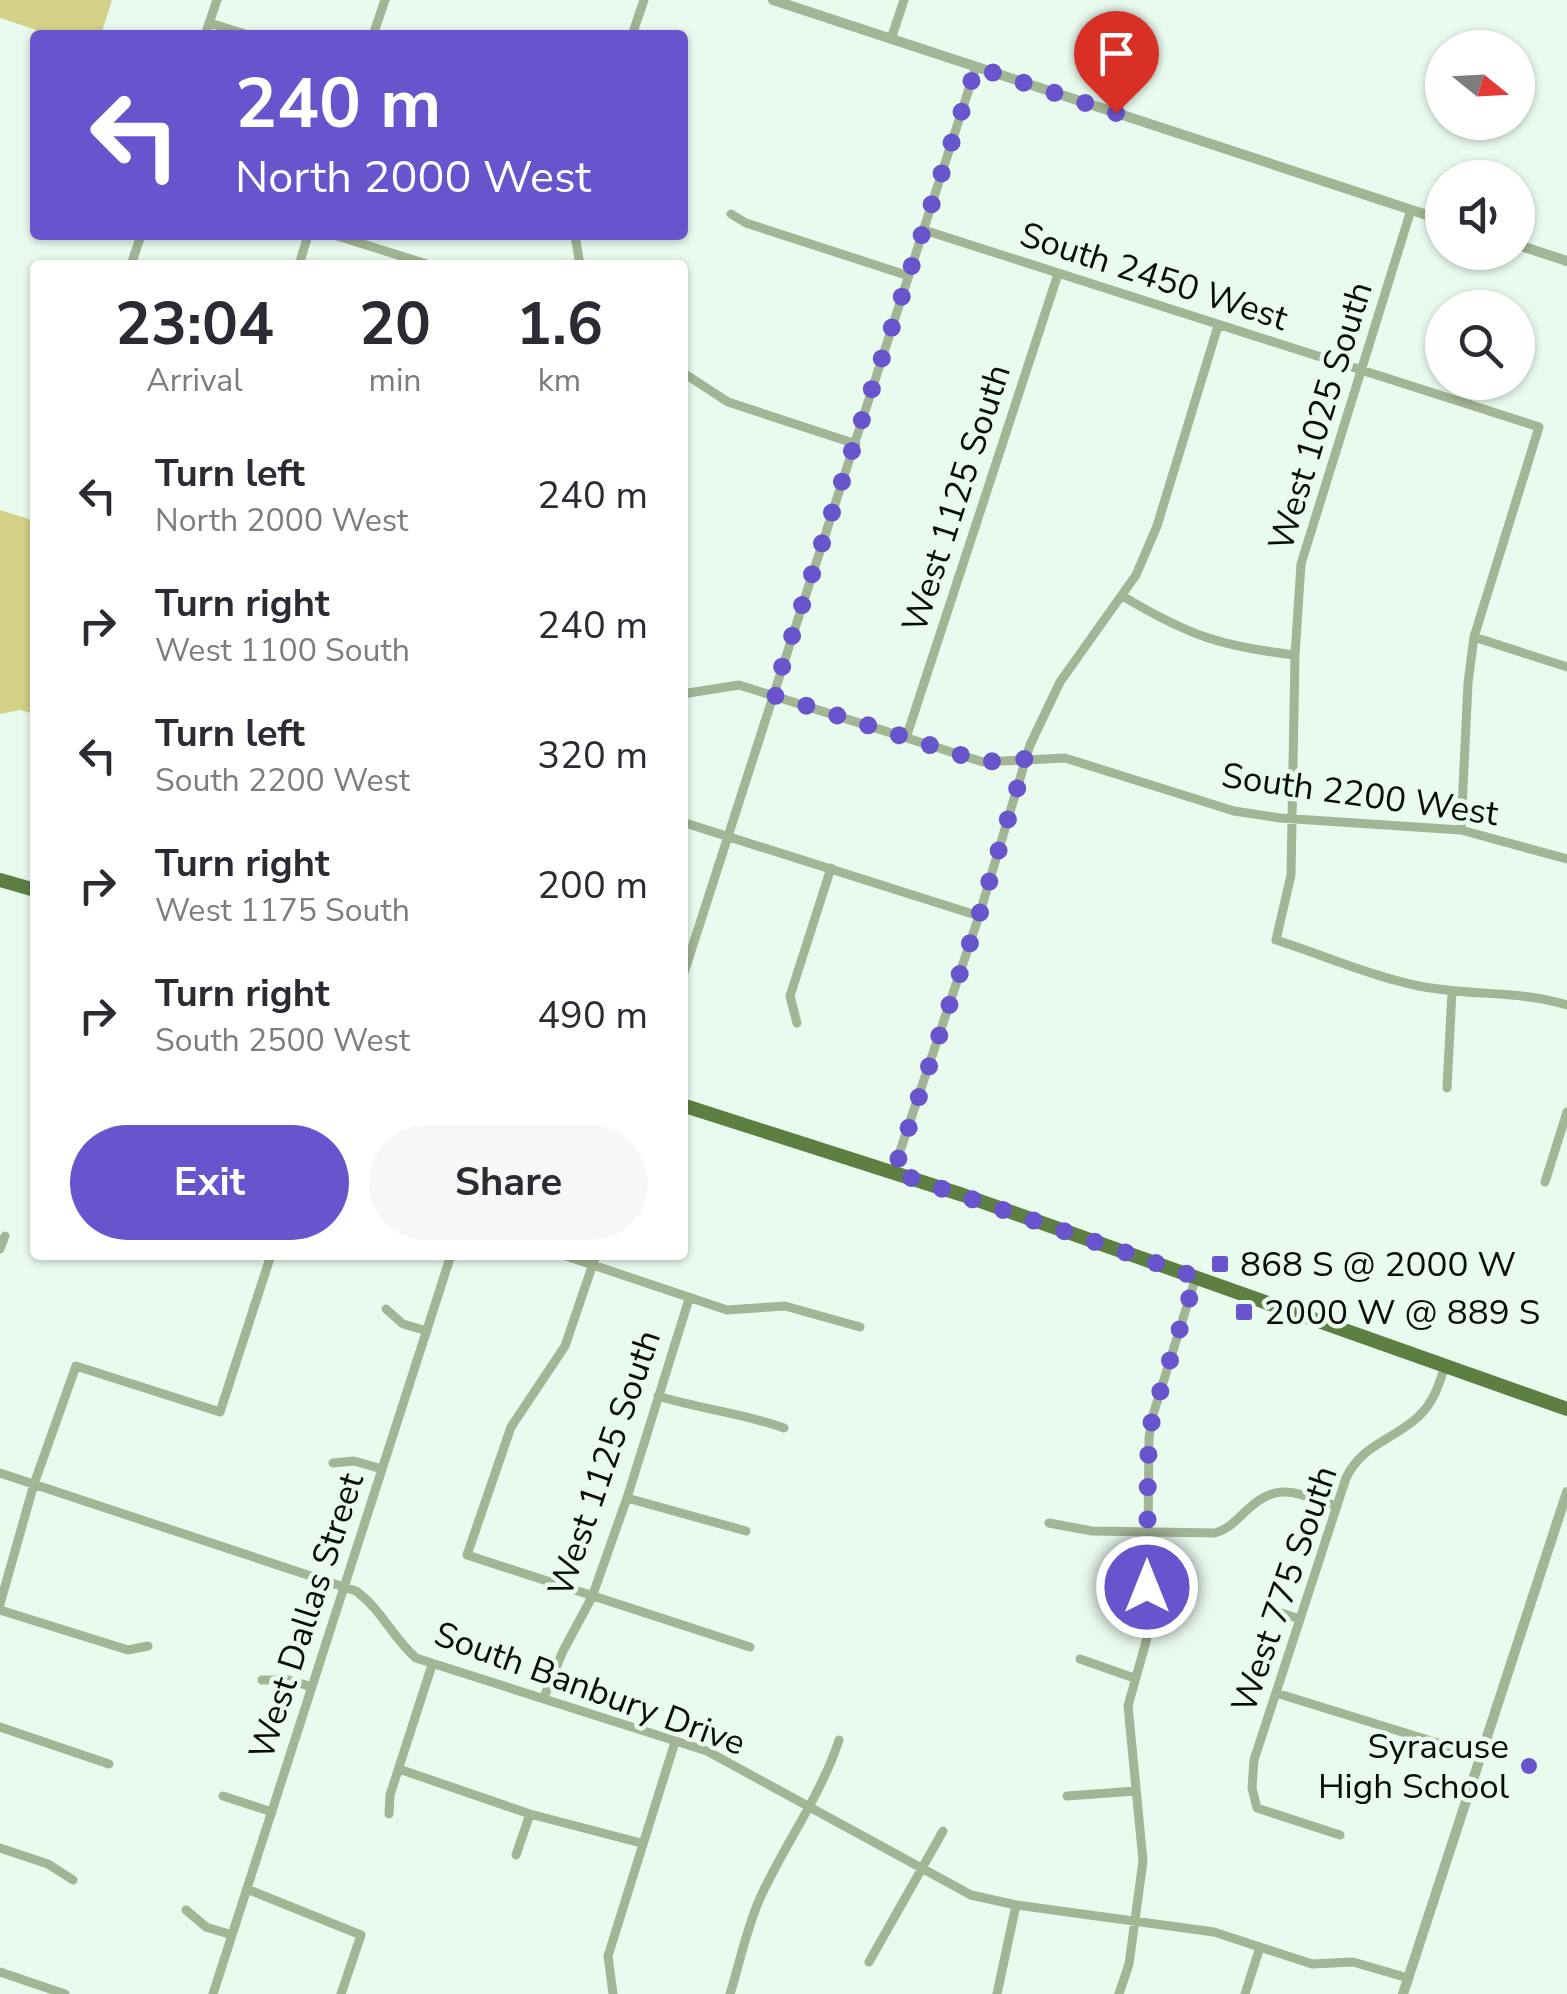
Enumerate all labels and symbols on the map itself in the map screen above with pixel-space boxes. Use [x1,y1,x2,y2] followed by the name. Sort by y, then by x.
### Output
[1074,11,1159,114] pin
[1425,30,1535,140] north arrow
[1014,211,1294,342] street label: South 2450 West
[1257,276,1384,556] street label: West 1025 South
[891,358,1022,638] street label: West 1125 South
[1219,752,1502,837] street label: South 2200 West
[1240,1241,1516,1288] place label: 868 S @ 2000 W
[1209,1253,1231,1275] marker: 868 S @ 2000 W
[1264,1289,1540,1336] place label: 2000 W @ 889 S
[1233,1301,1255,1323] marker: 2000 W @ 889 S
[537,1324,672,1603] street label: West 1125 South
[1220,1460,1349,1719] street label: West 775 South
[238,1466,375,1765] street label: West Dallas Street
[1095,1535,1199,1639] position arrow
[428,1610,752,1767] street label: South Banbury Drive
[1318,1723,1510,1810] place label: Syracuse High School
[1518,1755,1540,1777] marker: Syracuse High School

